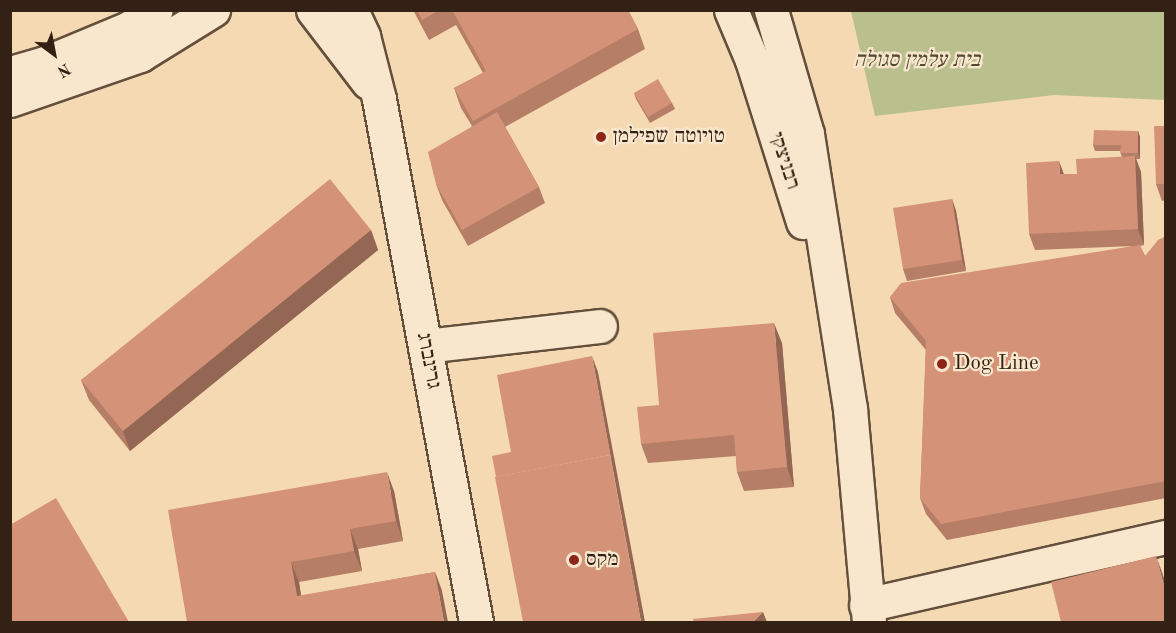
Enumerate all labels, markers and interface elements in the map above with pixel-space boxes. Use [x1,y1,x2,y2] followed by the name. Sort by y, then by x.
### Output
[24,24,84,84] north arrow
[854,48,980,74] park label: בית עלמין סגולה
[54,59,73,79] text: N
[613,124,725,150] place label: טויוטה שפילמן
[763,129,805,193] street label: רבניצקי
[594,130,608,144] marker: טויוטה שפילמן
[410,331,446,391] street label: גרינברג
[954,351,1039,377] place label: Dog Line
[935,357,949,371] marker: Dog Line
[586,547,618,573] place label: מקס
[567,553,581,567] marker: מקס

